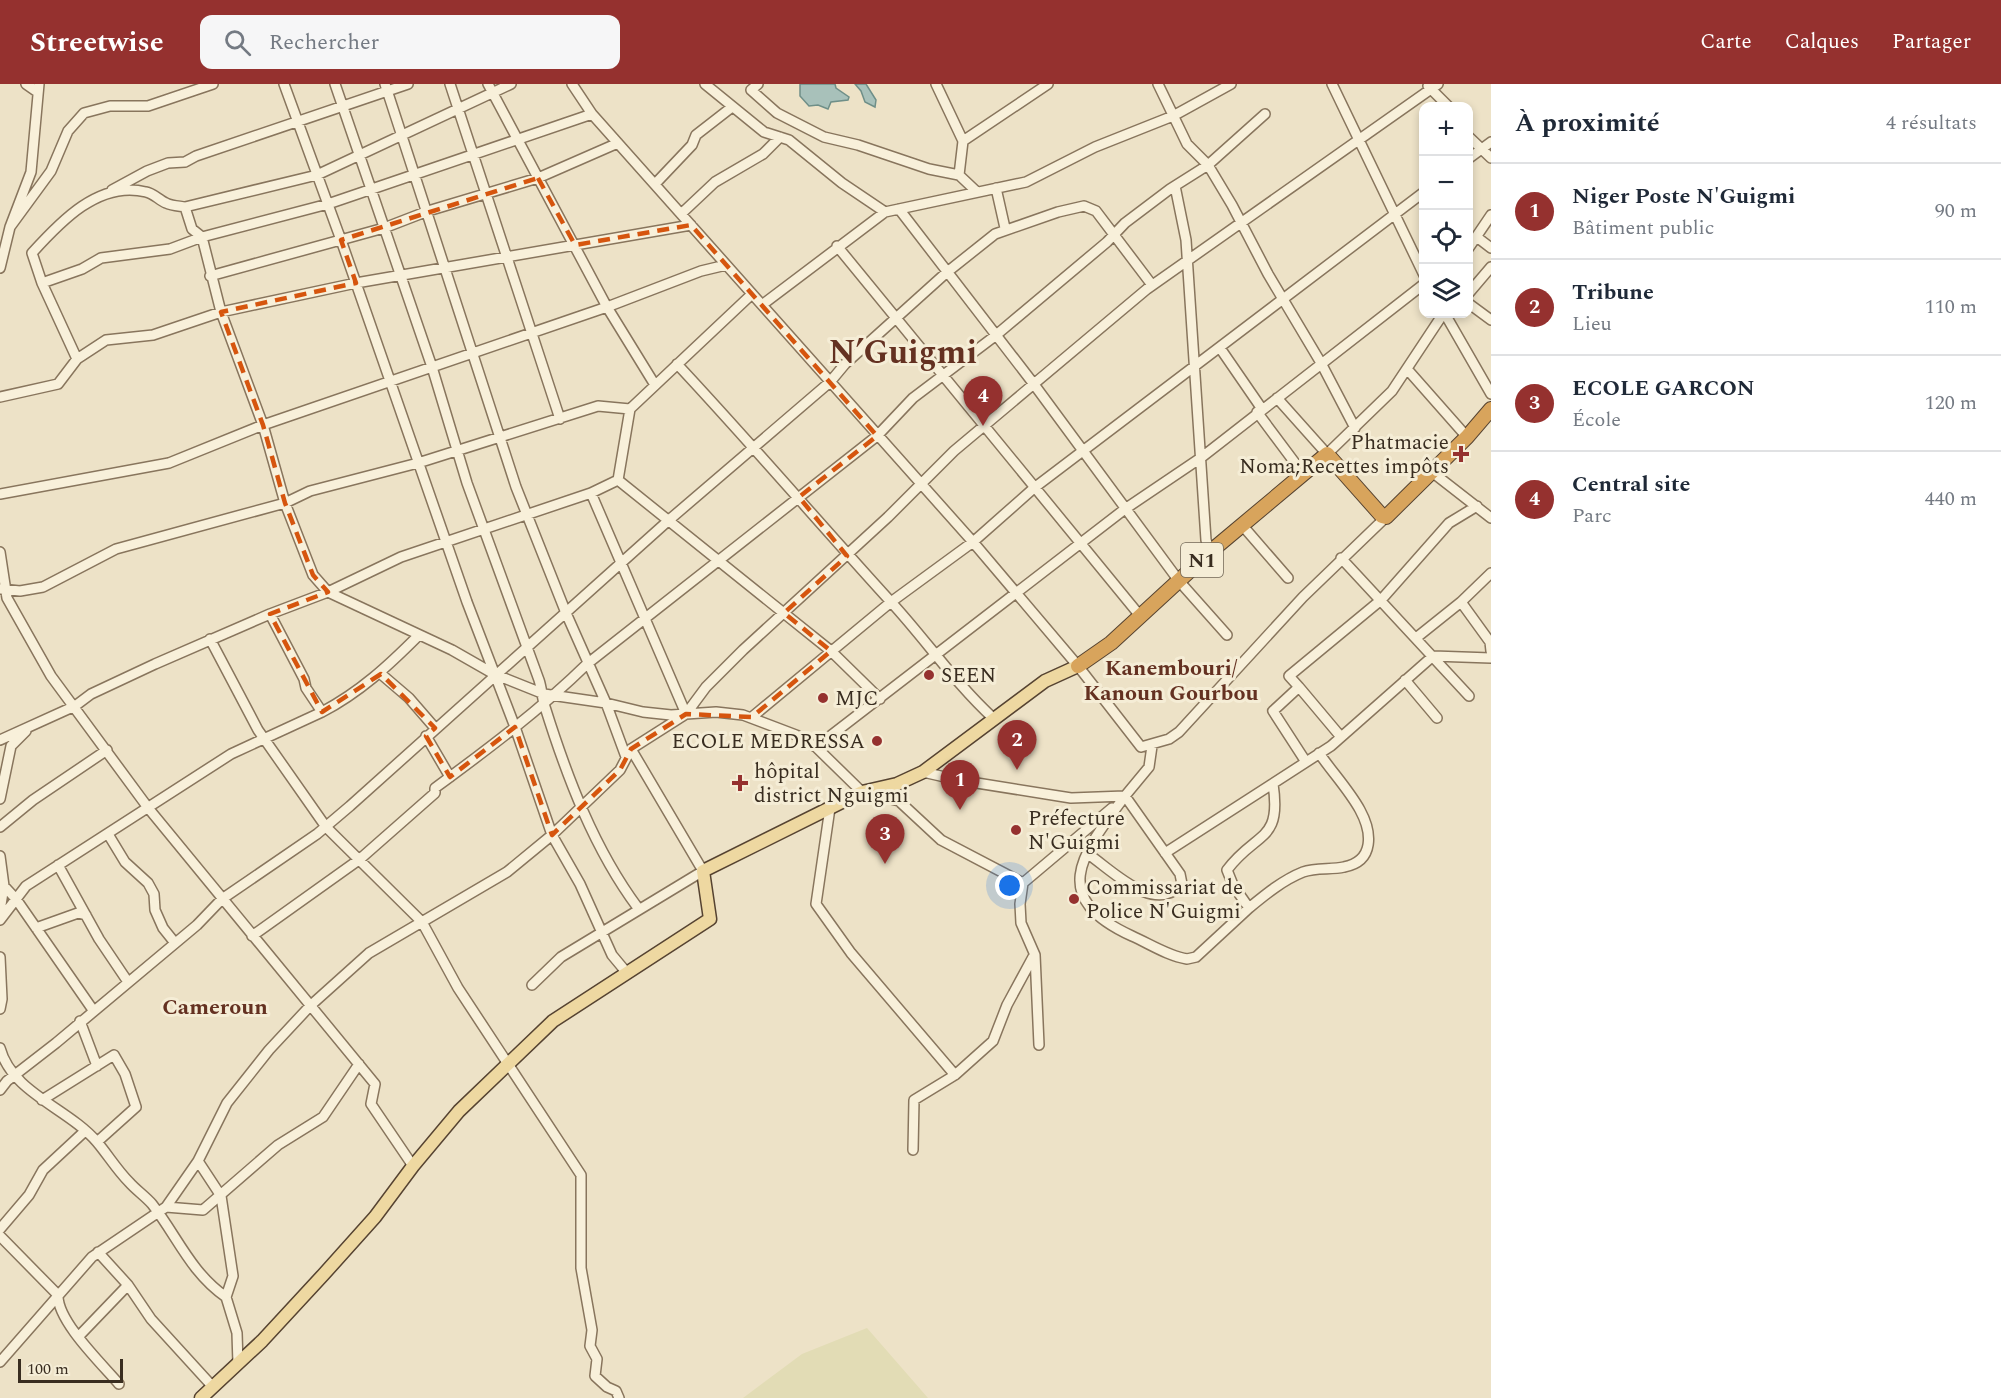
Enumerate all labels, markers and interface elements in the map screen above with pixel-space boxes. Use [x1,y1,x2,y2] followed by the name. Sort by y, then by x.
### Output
[200,15,620,69] search box
[30,21,164,64] text: Streetwise
[221,26,254,59] icon: search
[269,26,379,59] text: Rechercher
[1700,26,1752,58] text: Carte
[1785,26,1859,58] text: Calques
[1892,26,1971,58] text: Partager
[1419,102,1473,318] map controls
[1419,102,1473,156] button: +
[1515,103,1660,143] text: À proximité
[1886,108,1977,138] text: 4 résultats
[1419,156,1473,210] button: −
[1572,180,1795,213] text: Niger Poste N'Guigmi
[1529,196,1540,226] text: 1
[1935,196,1977,226] text: 90 m
[1419,210,1473,264] button: locate
[1572,213,1714,243] text: Bâtiment public
[1419,264,1473,318] button: layers
[1572,276,1654,309] text: Tribune
[1529,292,1540,322] text: 2
[1925,292,1977,322] text: 110 m
[1572,309,1612,339] text: Lieu
[829,328,977,378] district label: N’Guigmi
[1572,372,1755,405] text: ECOLE GARCON
[964,376,1002,426] pin: 4
[1529,388,1540,418] text: 3
[1925,388,1977,418] text: 120 m
[1572,405,1621,435] text: École
[1239,427,1449,483] place label: Phatmacie Noma;Recettes impôts
[1454,447,1468,461] marker: Phatmacie Noma;Recettes impôts
[1572,468,1690,501] text: Central site
[1529,484,1540,514] text: 4
[1925,484,1977,514] text: 440 m
[1572,501,1612,531] text: Parc
[1181,543,1223,577] road number: N1
[1083,652,1259,710] district label: Kanembouri/ Kanoun Gourbou
[941,660,996,692] place label: SEEN
[922,668,936,682] marker: SEEN
[835,683,879,715] place label: MJC
[816,691,830,705] marker: MJC
[998,720,1036,770] pin: 2
[672,726,865,758] place label: ECOLE MEDRESSA
[870,734,884,748] marker: ECOLE MEDRESSA
[754,756,909,812] place label: hôpital district Nguigmi
[940,760,980,810] pin: 1
[731,774,749,792] marker: hôpital district Nguigmi
[1028,803,1125,859] place label: Préfecture N'Guigmi
[866,814,904,864] pin: 3
[1009,823,1023,837] marker: Préfecture N'Guigmi
[995,871,1024,900] your location
[1086,872,1243,928] place label: Commissariat de Police N'Guigmi
[1067,892,1081,906] marker: Commissariat de Police N'Guigmi
[162,991,268,1024] district label: Cameroun
[18,1356,123,1384] scale bar
[27,1357,69,1381] text: 100 m

